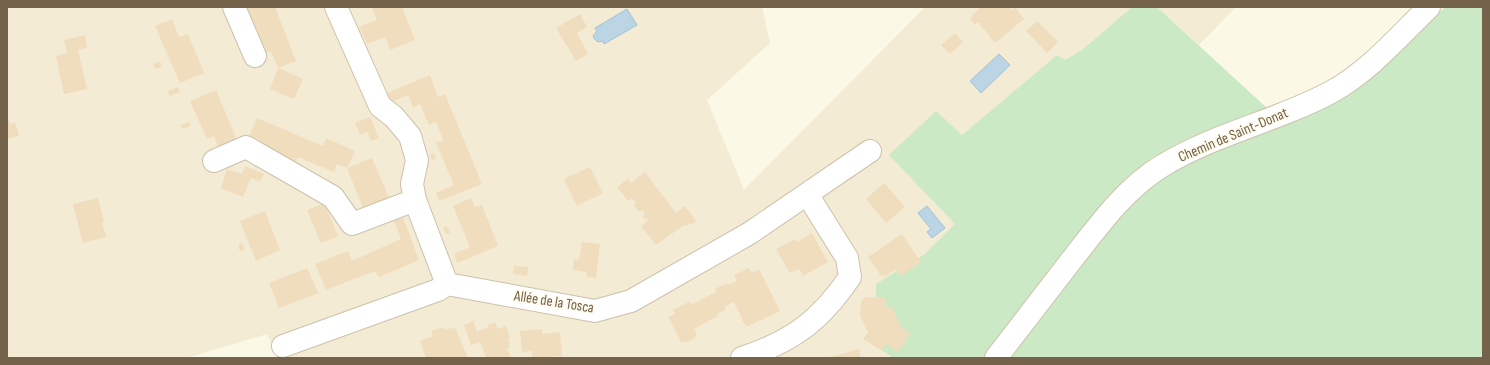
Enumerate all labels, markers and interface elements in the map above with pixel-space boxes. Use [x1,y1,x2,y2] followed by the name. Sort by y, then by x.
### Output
[1175,103,1291,167] street label: Chemin de Saint-Donat
[512,286,595,318] street label: Allée de la Tosca

